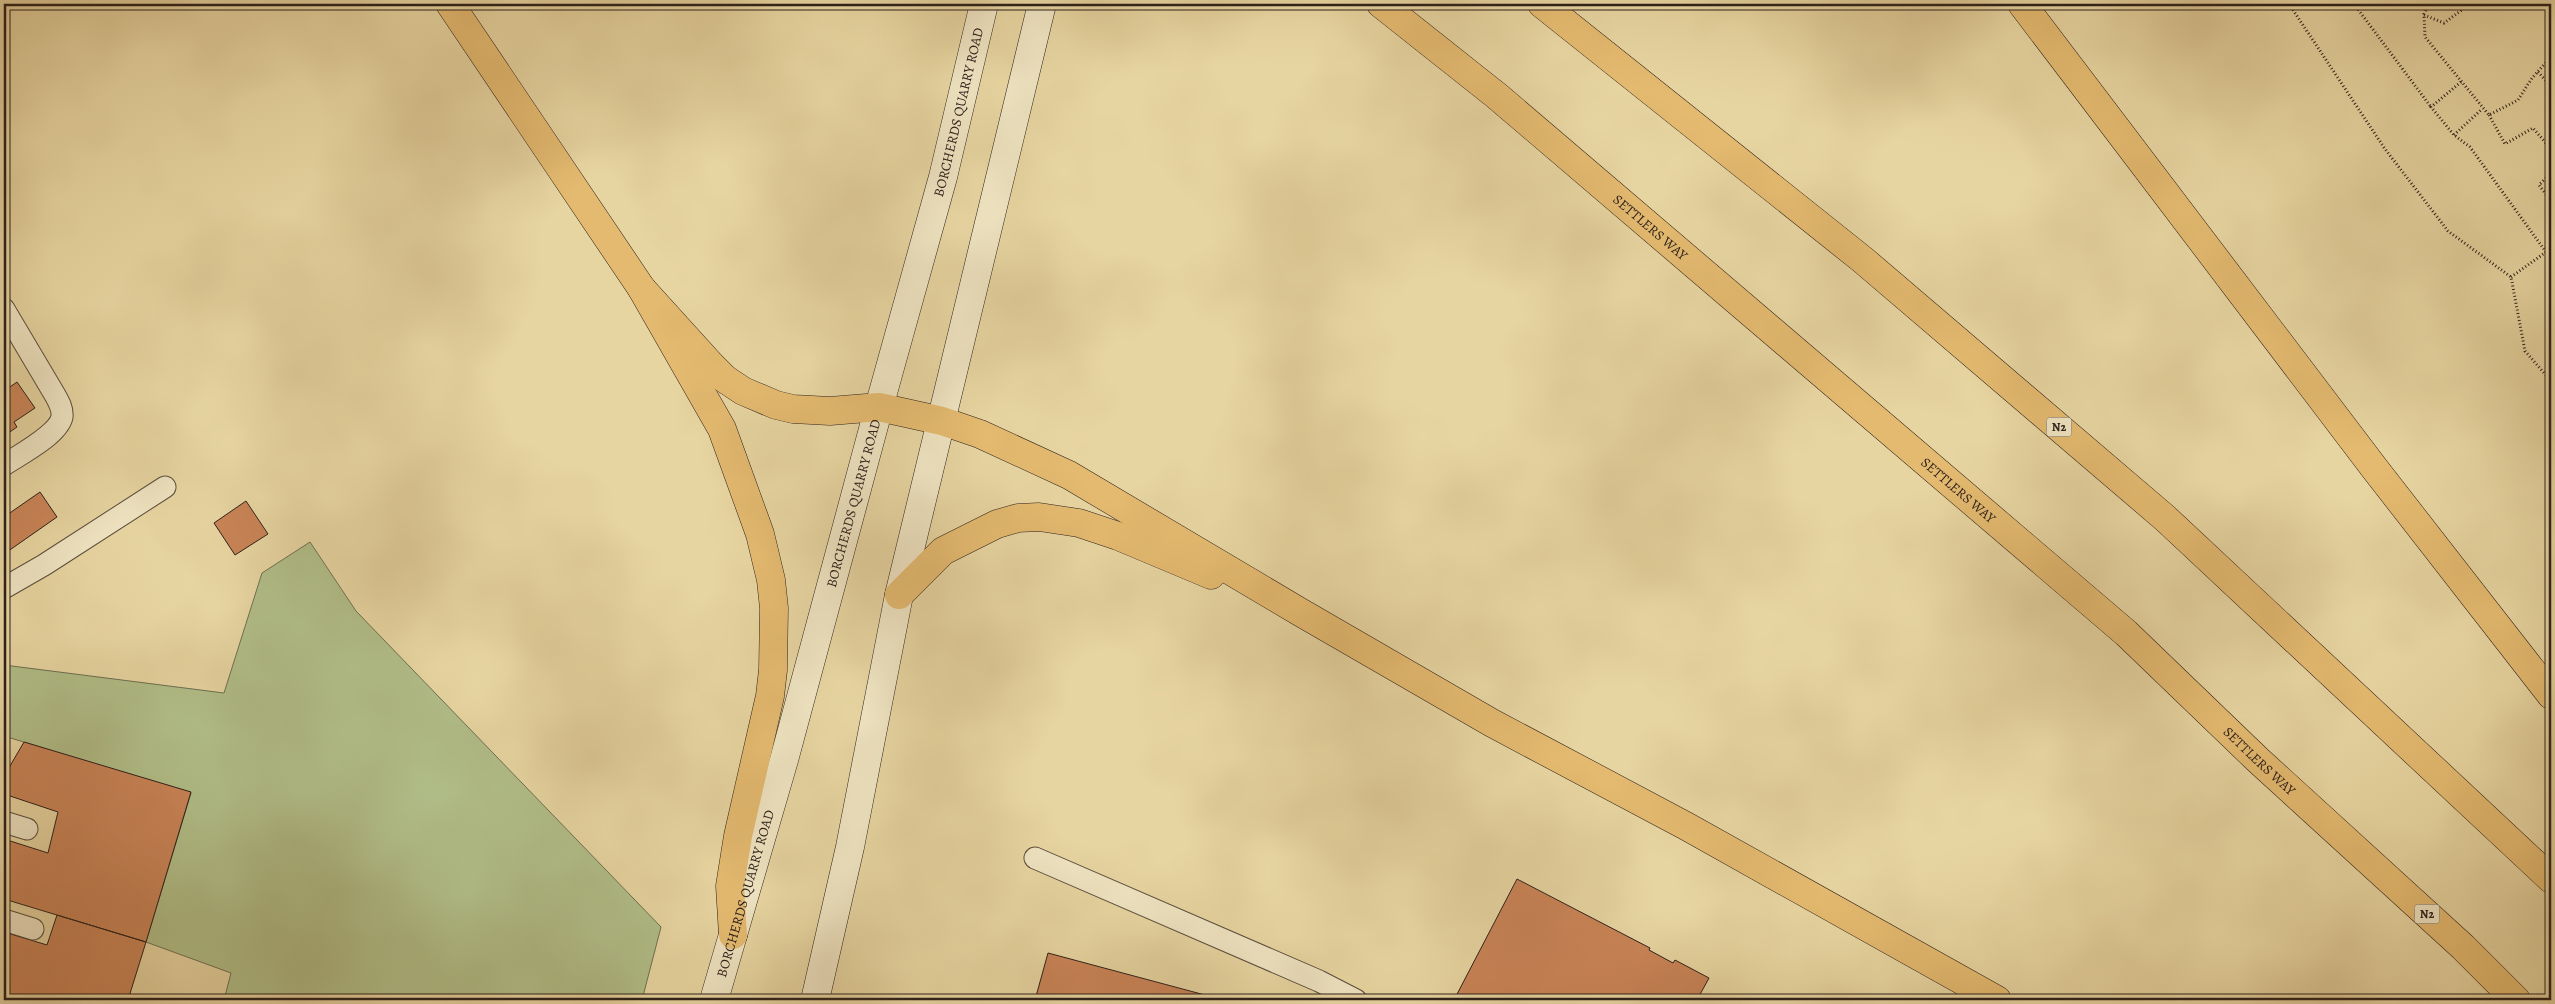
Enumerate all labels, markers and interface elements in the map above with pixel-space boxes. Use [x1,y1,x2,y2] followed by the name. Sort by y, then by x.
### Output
[928,25,988,199] street label: BORCHERDS QUARRY ROAD
[1609,190,1692,265] street label: SETTLERS WAY
[821,417,885,589] street label: BORCHERDS QUARRY ROAD
[2046,418,2072,437] road number: N2
[1917,453,2000,528] street label: SETTLERS WAY
[2219,722,2300,800] street label: SETTLERS WAY
[712,807,779,979] street label: BORCHERDS QUARRY ROAD
[2414,904,2440,924] road number: N2

